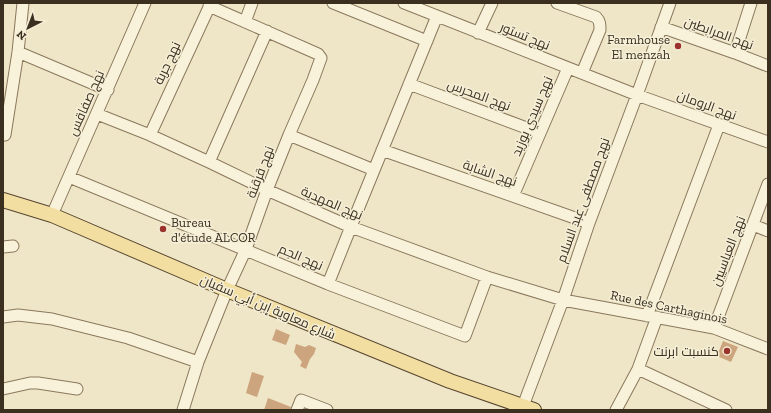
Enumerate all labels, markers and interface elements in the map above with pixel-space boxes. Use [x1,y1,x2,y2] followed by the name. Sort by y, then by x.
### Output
[8,8,48,48] north arrow
[682,14,756,53] street label: نهج المرابطين
[497,19,552,54] street label: نهج تستور
[14,27,29,43] text: N
[607,32,671,62] place label: Farmhouse El menzah
[151,39,184,87] street label: نهج جربة
[673,41,683,51] marker: Farmhouse El menzah
[65,68,108,138] street label: نهج صفاقس
[508,74,558,159] street label: نهج سيدي بوزيد
[445,77,513,114] street label: نهج المحرس
[675,87,739,124] street label: نهج الرومان
[553,136,614,265] street label: نهج مصطفى عبد السلام
[243,144,278,200] street label: نهج قرقنة
[461,157,519,190] street label: نهج الشابة
[299,183,365,224] street label: نهج المهدية
[708,214,749,288] street label: نهج العباسيين
[171,215,256,245] place label: Bureau d'étude ALCOR
[158,224,168,234] marker: Bureau d'étude ALCOR
[276,241,325,275] street label: نهج الجم
[197,271,338,345] street label: شارع معاوية إبن أبي سفيان
[609,287,729,327] street label: Rue des Carthaginois
[654,344,719,359] place label: كنسبت ابرنت
[722,346,732,356] marker: كنسبت ابرنت

